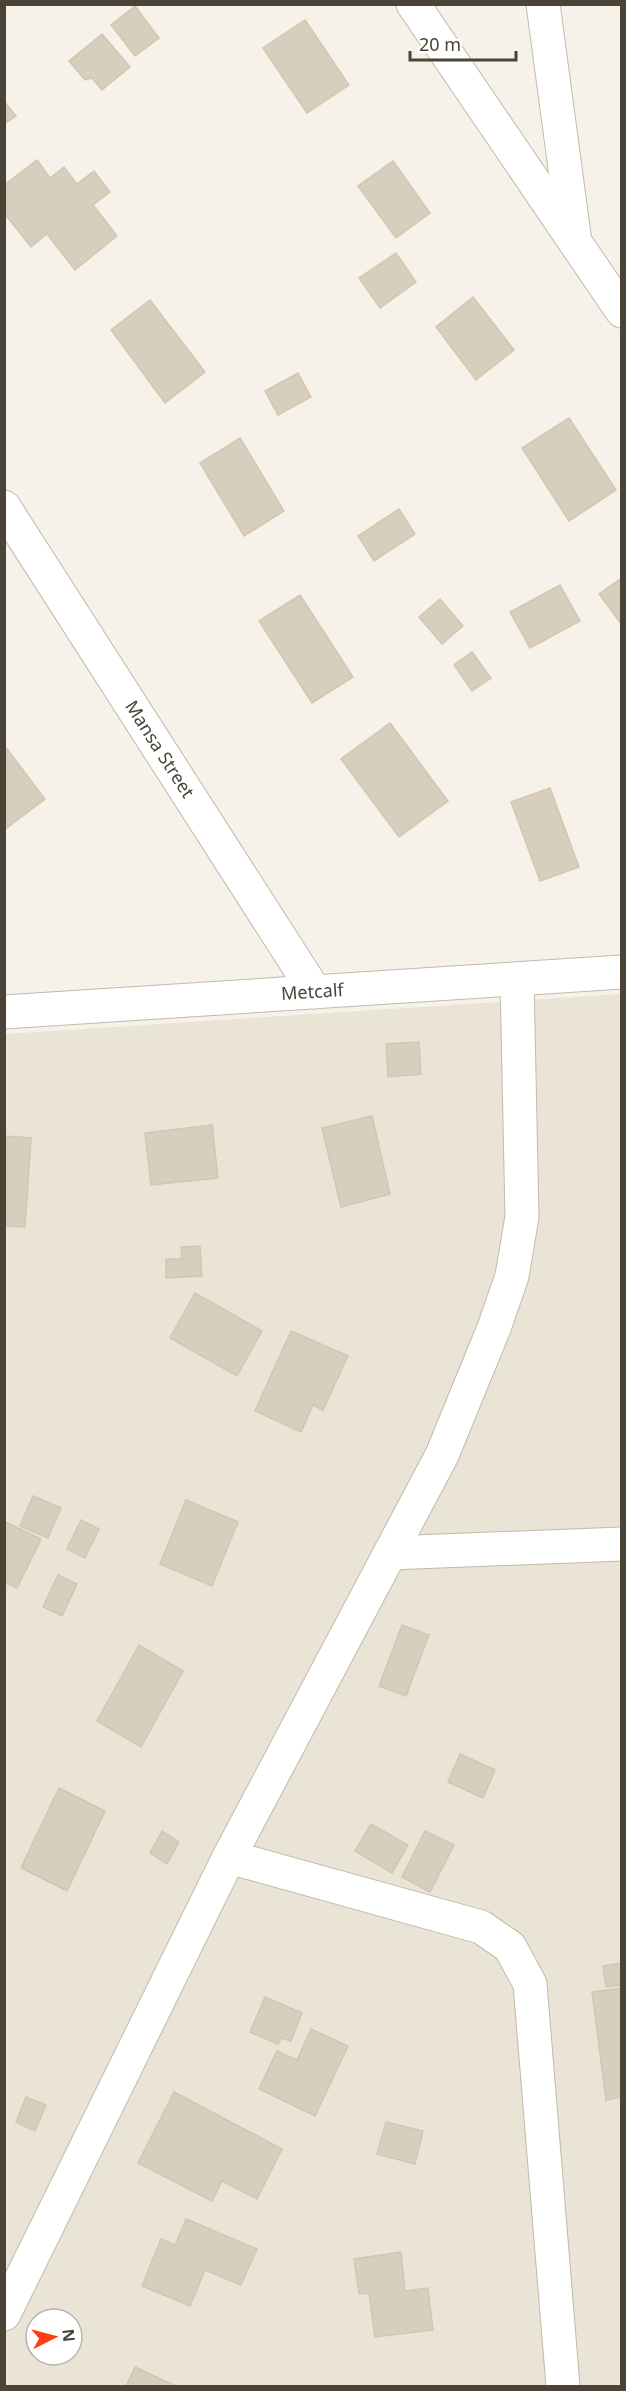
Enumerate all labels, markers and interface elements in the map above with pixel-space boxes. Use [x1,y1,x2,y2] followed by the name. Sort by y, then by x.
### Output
[410,24,516,62] scale bar
[419,32,461,56] text: 20 m
[120,696,201,803] street label: Mansa Street
[280,977,345,1005] street label: Metcalf
[24,2307,84,2367] north arrow
[57,2328,81,2343] text: N

